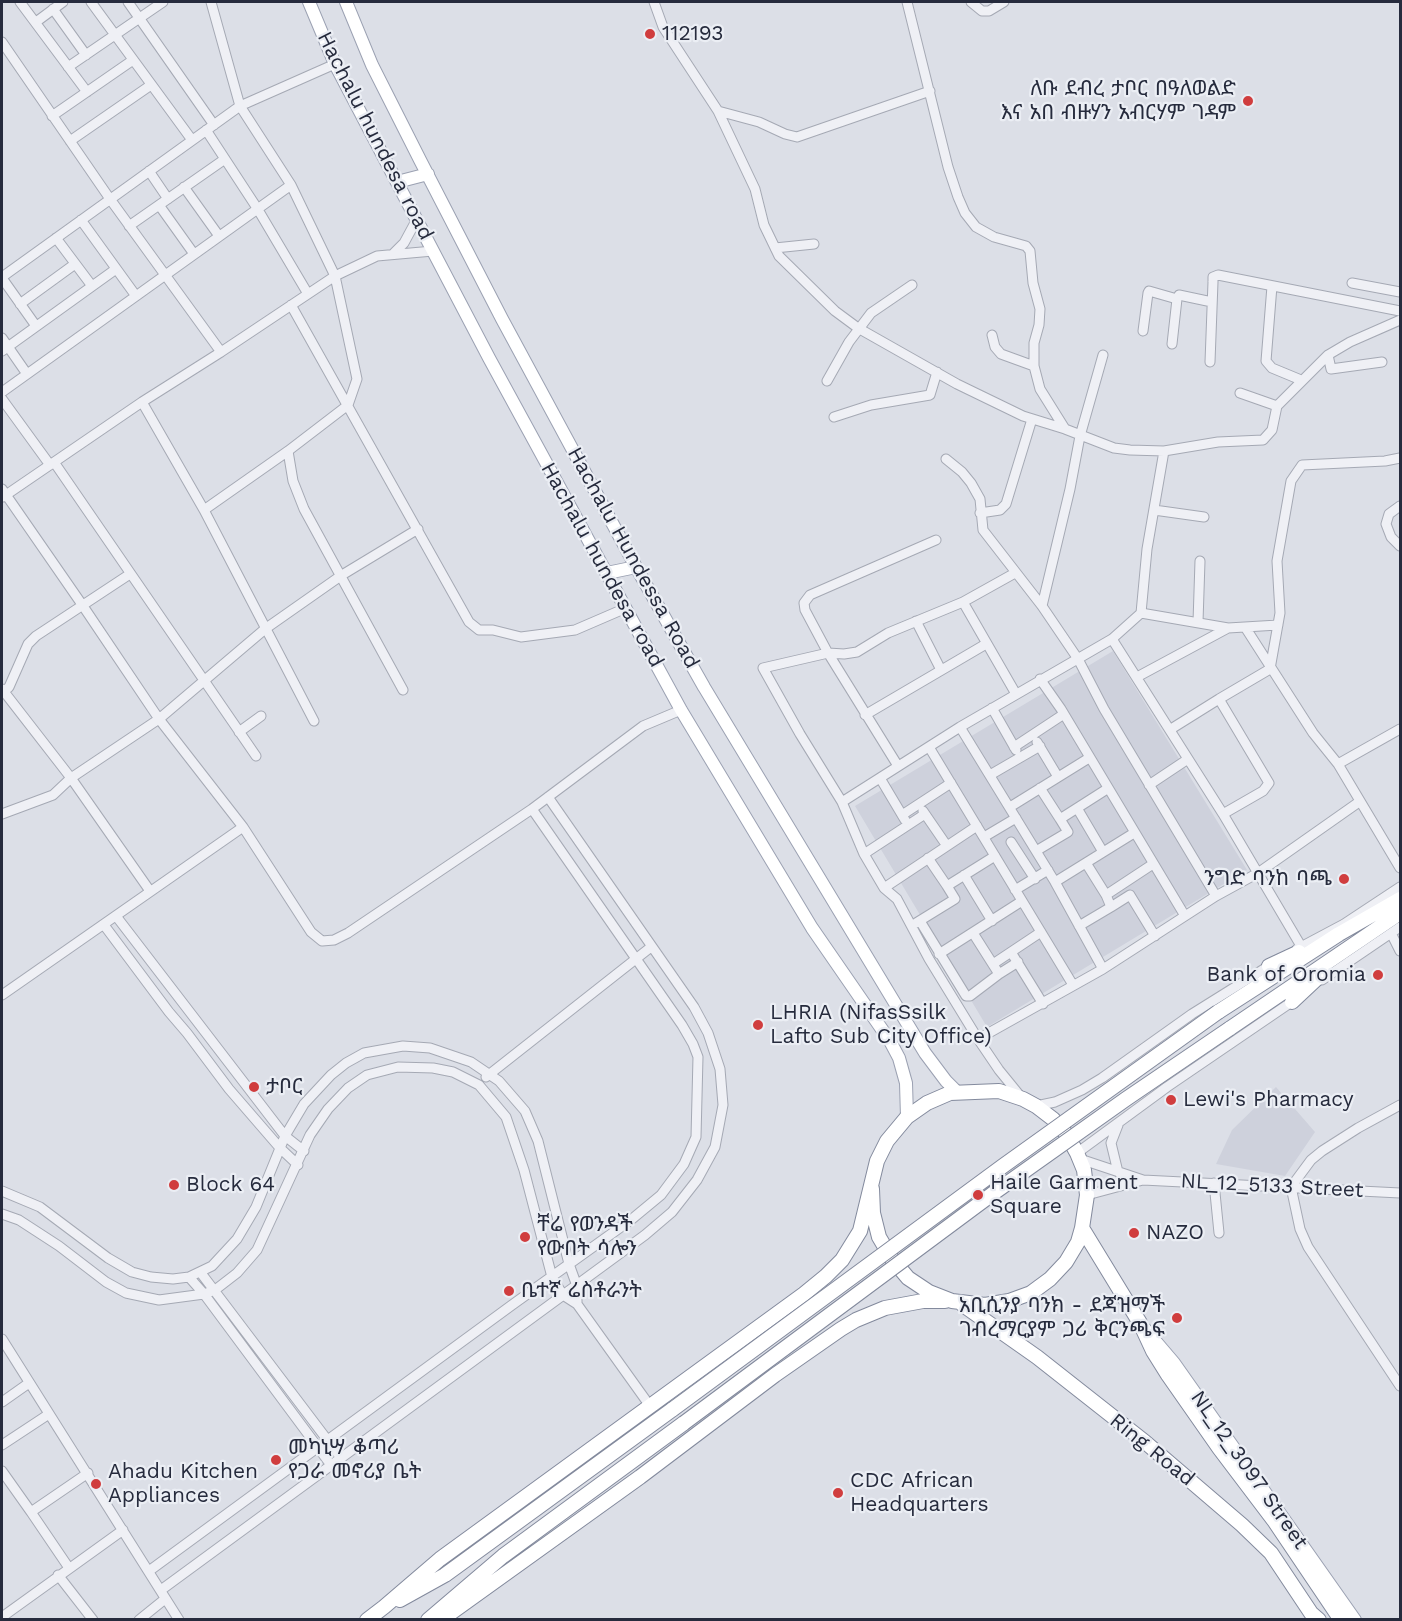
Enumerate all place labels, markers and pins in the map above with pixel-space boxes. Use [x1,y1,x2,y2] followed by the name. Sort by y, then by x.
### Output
[662,21,724,47] place label: 112193
[643,27,657,41] marker: 112193
[1001,76,1236,126] place label: ለቡ ደብረ ታቦር በዓለወልድ እና አበ ብዙሃን አብርሃም ገዳም
[1241,94,1255,108] marker: ለቡ ደብረ ታቦር በዓለወልድ እና አበ ብዙሃን አብርሃም ገዳም
[1204,866,1332,892] place label: ንግድ ባንከ ባጫ
[1337,872,1351,886] marker: ንግድ ባንከ ባጫ
[1207,962,1366,988] place label: Bank of Oromia
[1371,968,1385,982] marker: Bank of Oromia
[770,1000,992,1050] place label: LHRIA (NifasSsilk Lafto Sub City Office)
[751,1018,765,1032] marker: LHRIA (NifasSsilk Lafto Sub City Office)
[266,1074,302,1100] place label: ታቦር
[247,1080,261,1094] marker: ታቦር
[1183,1087,1353,1113] place label: Lewi's Pharmacy
[1164,1093,1178,1107] marker: Lewi's Pharmacy
[990,1170,1138,1220] place label: Haile Garment Square
[186,1172,275,1198] place label: Block 64
[167,1178,181,1192] marker: Block 64
[971,1188,985,1202] marker: Haile Garment Square
[537,1212,637,1262] place label: ቸሬ የወንዳች የውበት ሳሎን
[1146,1220,1204,1246] place label: NAZO
[1127,1226,1141,1240] marker: NAZO
[518,1230,532,1244] marker: ቸሬ የወንዳች የውበት ሳሎን
[521,1278,642,1304] place label: ቤተኛ ሬስቶራንት
[502,1284,516,1298] marker: ቤተኛ ሬስቶራንት
[959,1293,1165,1343] place label: አቢሲንያ ባንክ - ደጃዝማች ገብረማርያም ጋሪ ቅርንጫፍ
[1170,1311,1184,1325] marker: አቢሲንያ ባንክ - ደጃዝማች ገብረማርያም ጋሪ ቅርንጫፍ
[288,1435,421,1485] place label: መካኒሣ ቆጣሪ የጋራ መኖሪያ ቤት
[269,1453,283,1467] marker: መካኒሣ ቆጣሪ የጋራ መኖሪያ ቤት
[108,1459,258,1509] place label: Ahadu Kitchen Appliances
[850,1468,988,1518] place label: CDC African Headquarters
[89,1477,103,1491] marker: Ahadu Kitchen Appliances
[831,1486,845,1500] marker: CDC African Headquarters

